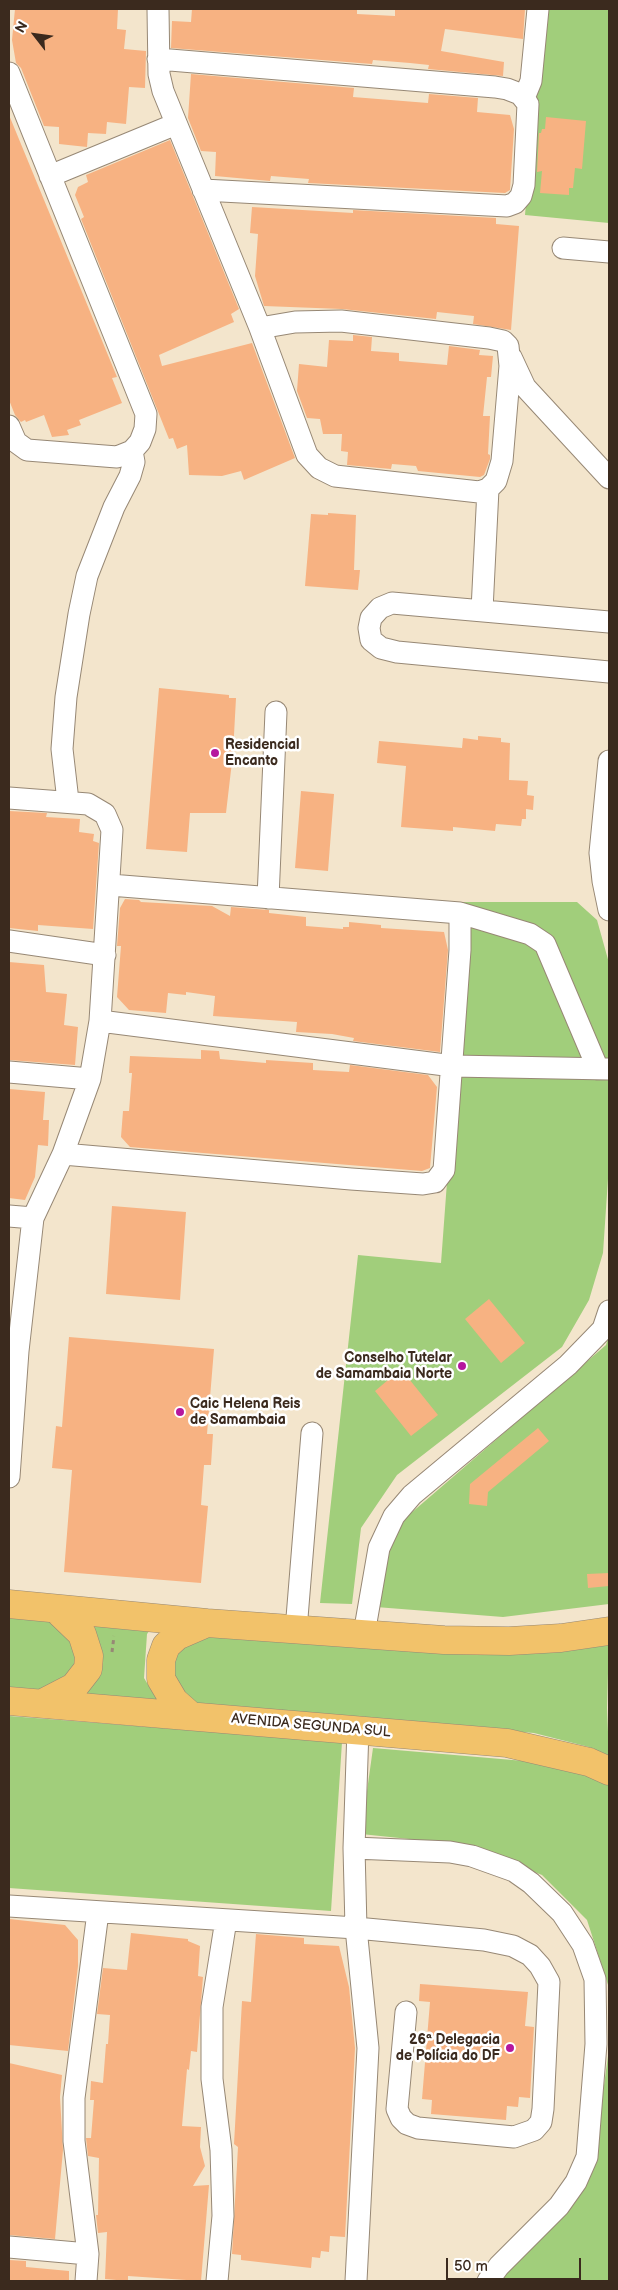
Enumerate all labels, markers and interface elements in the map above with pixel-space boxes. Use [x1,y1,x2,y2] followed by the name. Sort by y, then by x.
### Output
[10,10,60,60] north arrow
[12,18,32,36] text: N
[225,737,300,770] place label: Residencial Encanto
[209,747,221,759] marker: Residencial Encanto
[316,1350,452,1382] place label: Conselho Tutelar de Samambaia Norte
[456,1360,468,1372] marker: Conselho Tutelar de Samambaia Norte
[190,1396,300,1428] place label: Caic Helena Reis de Samambaia
[174,1406,186,1418] marker: Caic Helena Reis de Samambaia
[231,1711,391,1741] street label: AVENIDA SEGUNDA SUL
[396,2032,500,2064] place label: 26ª Delegacia de Polícia do DF
[504,2042,516,2054] marker: 26ª Delegacia de Polícia do DF
[448,2248,583,2280] scale bar
[454,2257,488,2276] text: 50 m

